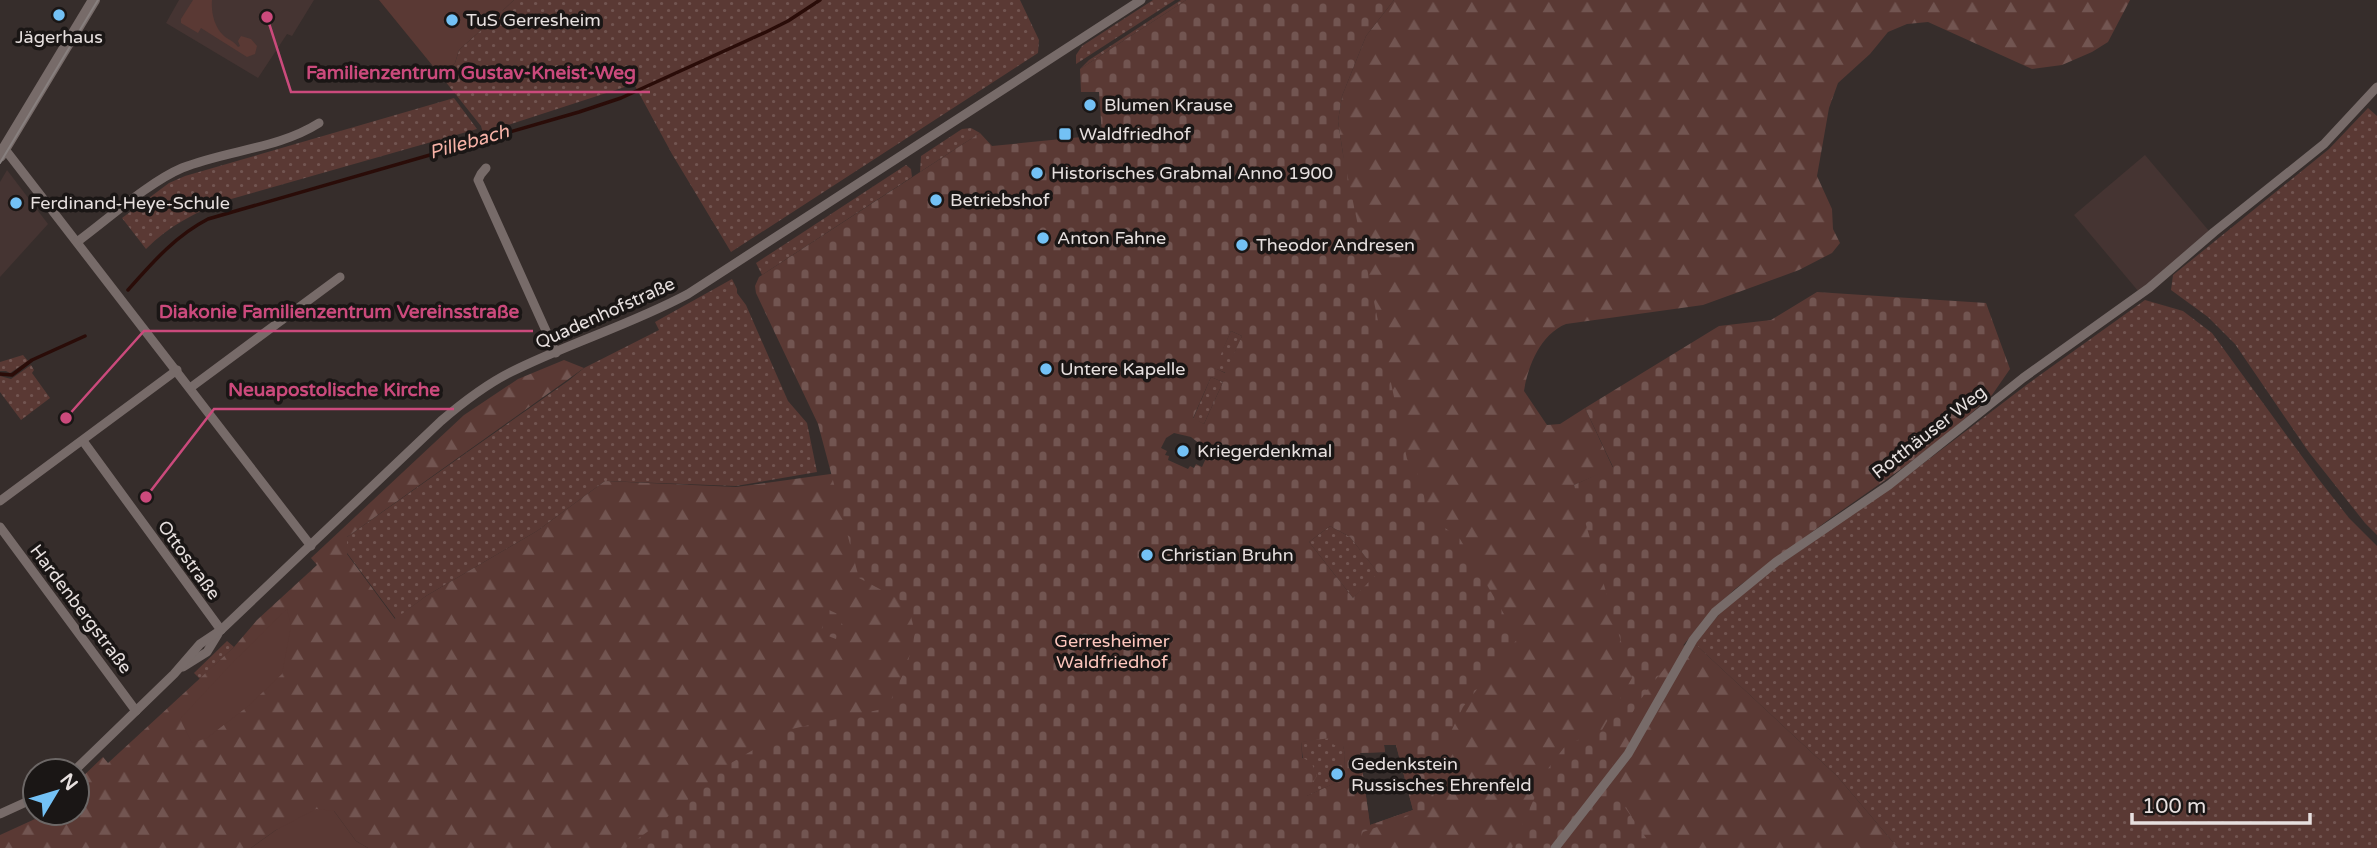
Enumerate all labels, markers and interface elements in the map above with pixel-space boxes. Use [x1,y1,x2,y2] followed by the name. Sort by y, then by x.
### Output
[51,7,67,23] marker: Jägerhaus
[466,9,601,31] place label: TuS Gerresheim
[444,12,460,28] marker: TuS Gerresheim
[15,26,103,48] place label: Jägerhaus
[291,52,650,92] callout: Familienzentrum Gustav-Kneist-Weg
[306,62,636,85] text: Familienzentrum Gustav-Kneist-Weg
[1104,94,1233,116] place label: Blumen Krause
[1082,97,1098,113] marker: Blumen Krause
[427,120,512,164] water label: Pillebach
[1079,123,1191,145] place label: Waldfriedhof
[1057,126,1073,142] marker: Waldfriedhof
[1051,162,1333,184] place label: Historisches Grabmal Anno 1900
[1029,165,1045,181] marker: Historisches Grabmal Anno 1900
[950,189,1050,211] place label: Betriebshof
[30,192,230,214] place label: Ferdinand-Heye-Schule
[928,192,944,208] marker: Betriebshof
[8,195,24,211] marker: Ferdinand-Heye-Schule
[1057,227,1166,249] place label: Anton Fahne
[1035,230,1051,246] marker: Anton Fahne
[1256,234,1415,256] place label: Theodor Andresen
[1234,237,1250,253] marker: Theodor Andresen
[532,272,678,354] street label: Quadenhofstraße
[144,291,533,331] callout: Diakonie Familienzentrum Vereinsstraße
[159,301,520,323] text: Diakonie Familienzentrum Vereinsstraße
[1060,358,1185,380] place label: Untere Kapelle
[1038,361,1054,377] marker: Untere Kapelle
[214,369,454,409] callout: Neuapostolische Kirche
[228,379,440,402] text: Neuapostolische Kirche
[1868,381,1990,483] street label: Rotthäuser Weg
[1197,440,1332,462] place label: Kriegerdenkmal
[1175,443,1191,459] marker: Kriegerdenkmal
[153,516,225,604] street label: Ottostraße
[25,540,137,678] street label: Hardenbergstraße
[1161,544,1294,566] place label: Christian Bruhn
[1139,547,1155,563] marker: Christian Bruhn
[1054,630,1170,673] park label: Gerresheimer Waldfriedhof
[1351,753,1532,796] place label: Gedenkstein Russisches Ehrenfeld
[21,757,91,827] north arrow
[1329,766,1345,782] marker: Gedenkstein Russisches Ehrenfeld
[55,769,82,795] text: N
[2132,782,2310,826] scale bar
[2142,794,2206,819] text: 100 m

